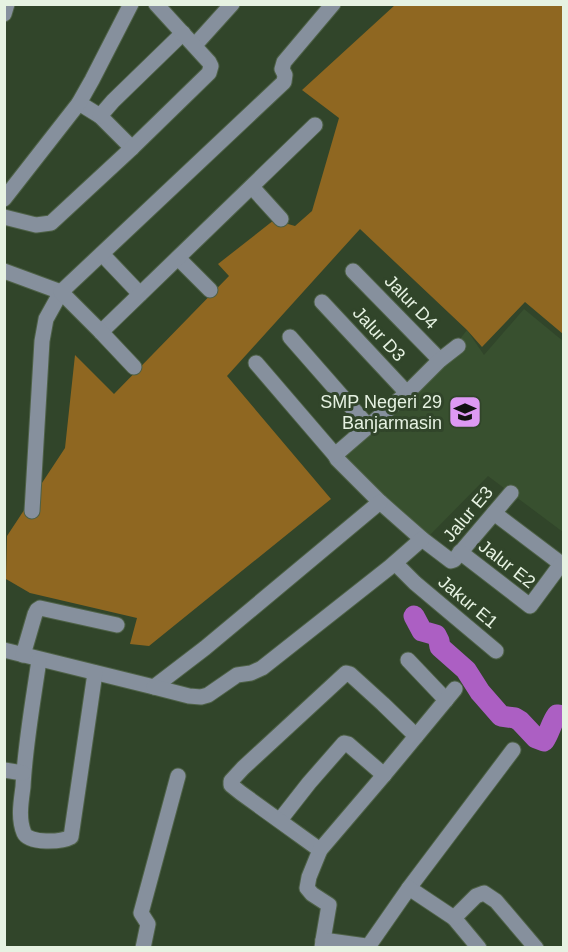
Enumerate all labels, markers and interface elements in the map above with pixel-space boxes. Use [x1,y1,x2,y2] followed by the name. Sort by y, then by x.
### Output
[381,271,441,333] street label: Jalur D4
[349,303,409,365] street label: Jalur D3
[320,392,442,433] place label: SMP Negeri 29 Banjarmasin
[447,394,483,430] school or university icon: SMP Negeri 29 Banjarmasin
[439,482,497,546] street label: Jalur E3
[475,536,539,592] street label: Jalur E2
[434,572,502,632] street label: Jakur E1

